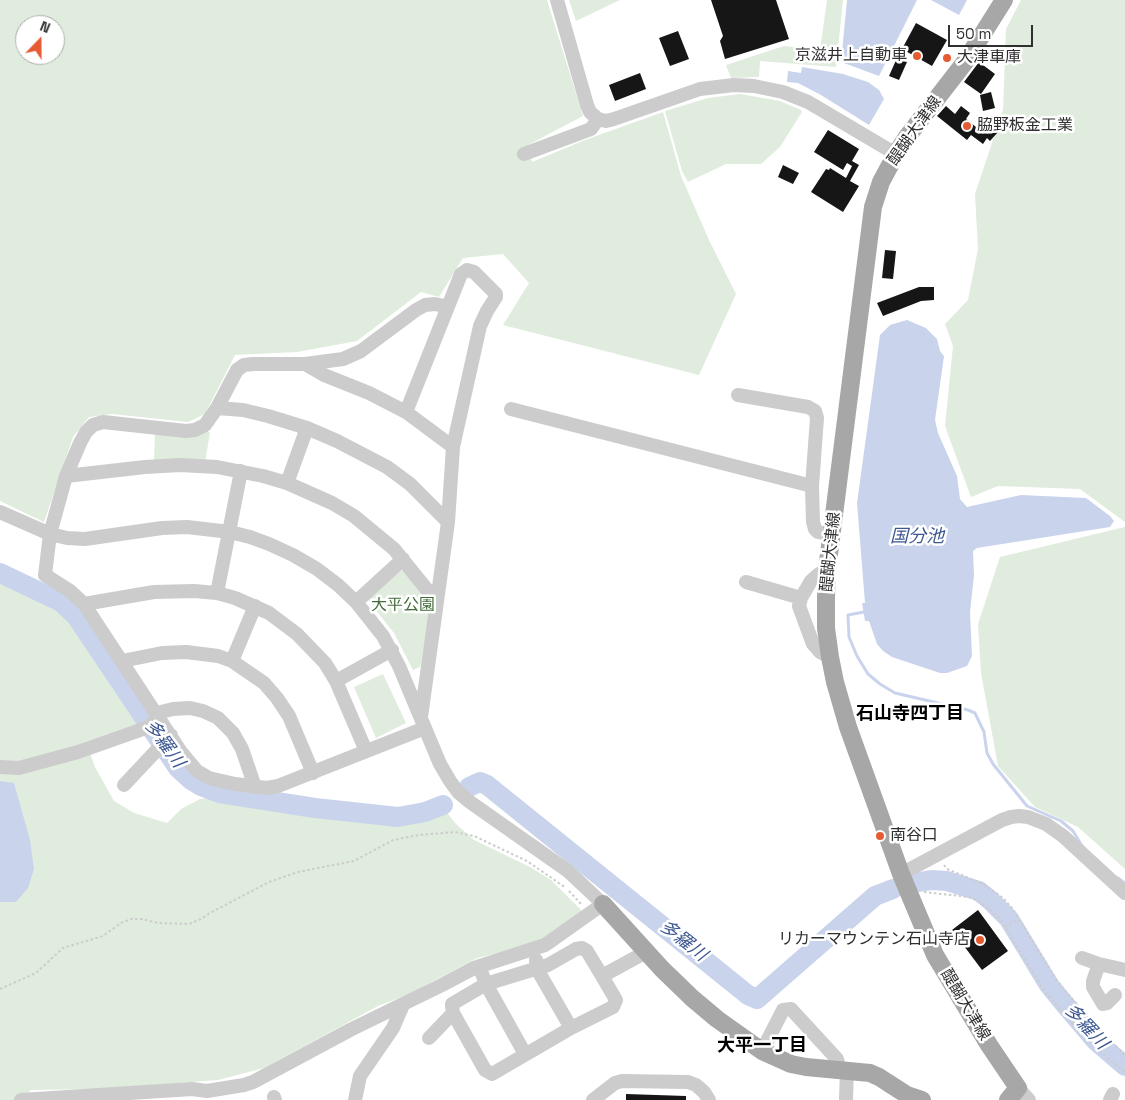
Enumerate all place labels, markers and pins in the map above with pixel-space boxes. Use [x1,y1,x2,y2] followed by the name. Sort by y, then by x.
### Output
[795,46,907,66] place label: 京滋井上自動車
[957,48,1021,68] place label: 大津車庫
[911,50,923,62] marker: 京滋井上自動車
[941,52,953,64] marker: 大津車庫
[977,116,1073,136] place label: 脇野板金工業
[961,120,973,132] marker: 脇野板金工業
[890,826,938,846] place label: 南谷口
[874,830,886,842] marker: 南谷口
[778,930,970,950] place label: リカーマウンテン石山寺店
[974,934,986,946] marker: リカーマウンテン石山寺店

